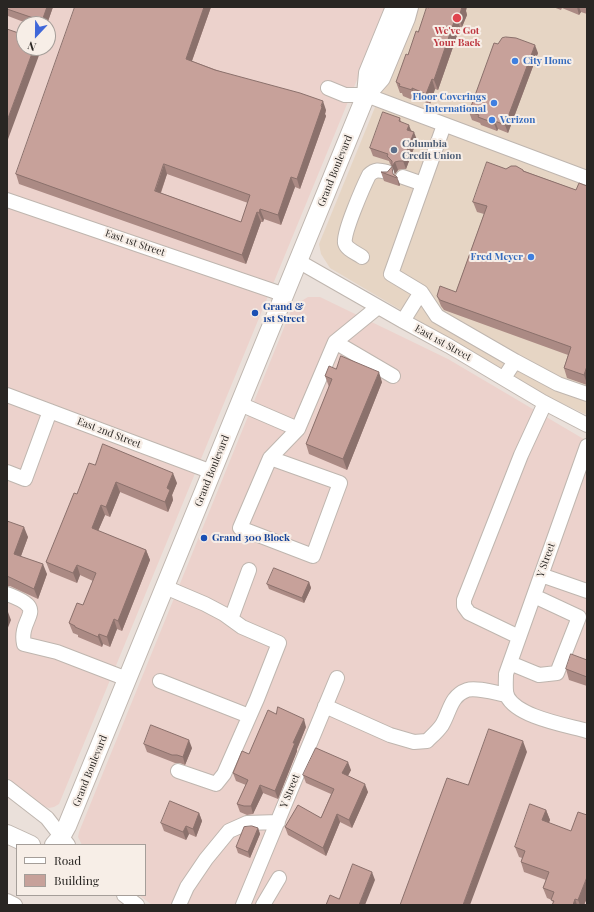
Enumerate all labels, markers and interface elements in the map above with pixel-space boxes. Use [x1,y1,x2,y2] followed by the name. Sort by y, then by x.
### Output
[451,12,463,24] marker: We've Got Your Back
[16,16,56,56] north arrow
[434,25,480,48] place label: We've Got Your Back
[25,38,38,55] text: N
[523,55,572,67] place label: City Home
[510,56,520,66] marker: City Home
[412,91,486,114] place label: Floor Coverings International
[489,98,499,108] marker: Floor Coverings International
[500,114,535,126] place label: Verizon
[487,115,497,125] marker: Verizon
[315,134,355,208] street label: Grand Boulevard
[402,138,461,162] place label: Columbia Credit Union
[389,145,399,155] marker: Columbia Credit Union
[103,227,167,259] street label: East 1st Street
[471,251,523,263] place label: Fred Meyer
[526,252,536,262] marker: Fred Meyer
[263,301,305,324] place label: Grand & 1st Street
[250,308,260,318] marker: Grand & 1st Street
[413,323,473,363] street label: East 1st Street
[75,415,143,451] street label: East 2nd Street
[192,434,232,508] street label: Grand Boulevard
[212,532,290,544] place label: Grand 300 Block
[199,533,209,543] marker: Grand 300 Block
[534,541,558,579] street label: Y Street
[70,734,110,808] street label: Grand Boulevard
[278,772,302,810] street label: Y Street
[16,844,146,896] legend
[54,852,81,868] text: Road
[54,872,99,888] text: Building

